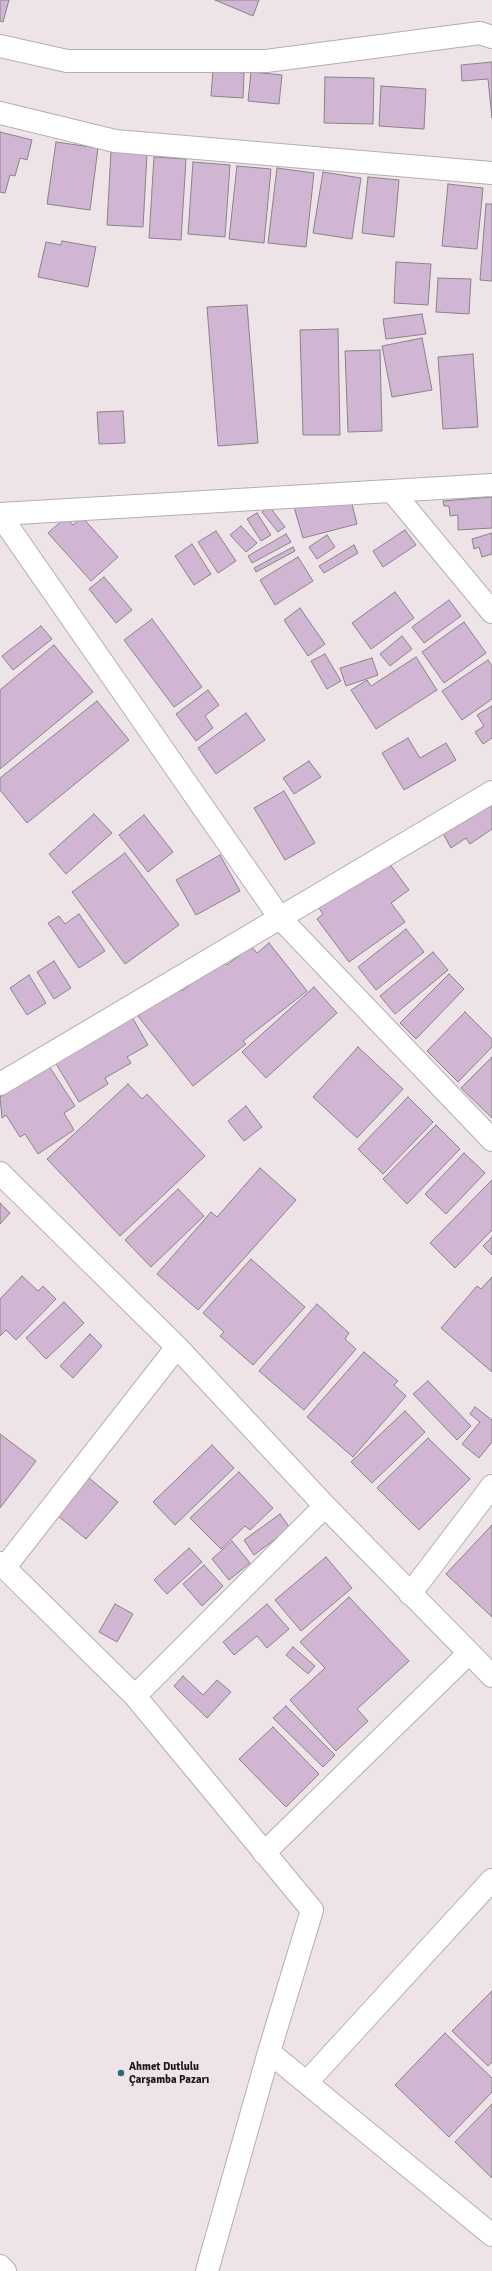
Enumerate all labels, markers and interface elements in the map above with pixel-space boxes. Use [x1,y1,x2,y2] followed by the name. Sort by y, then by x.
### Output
[129,2060,209,2086] place label: Ahmet Dutlulu Çarşamba Pazarı
[116,2068,126,2078] marker: Ahmet Dutlulu Çarşamba Pazarı

